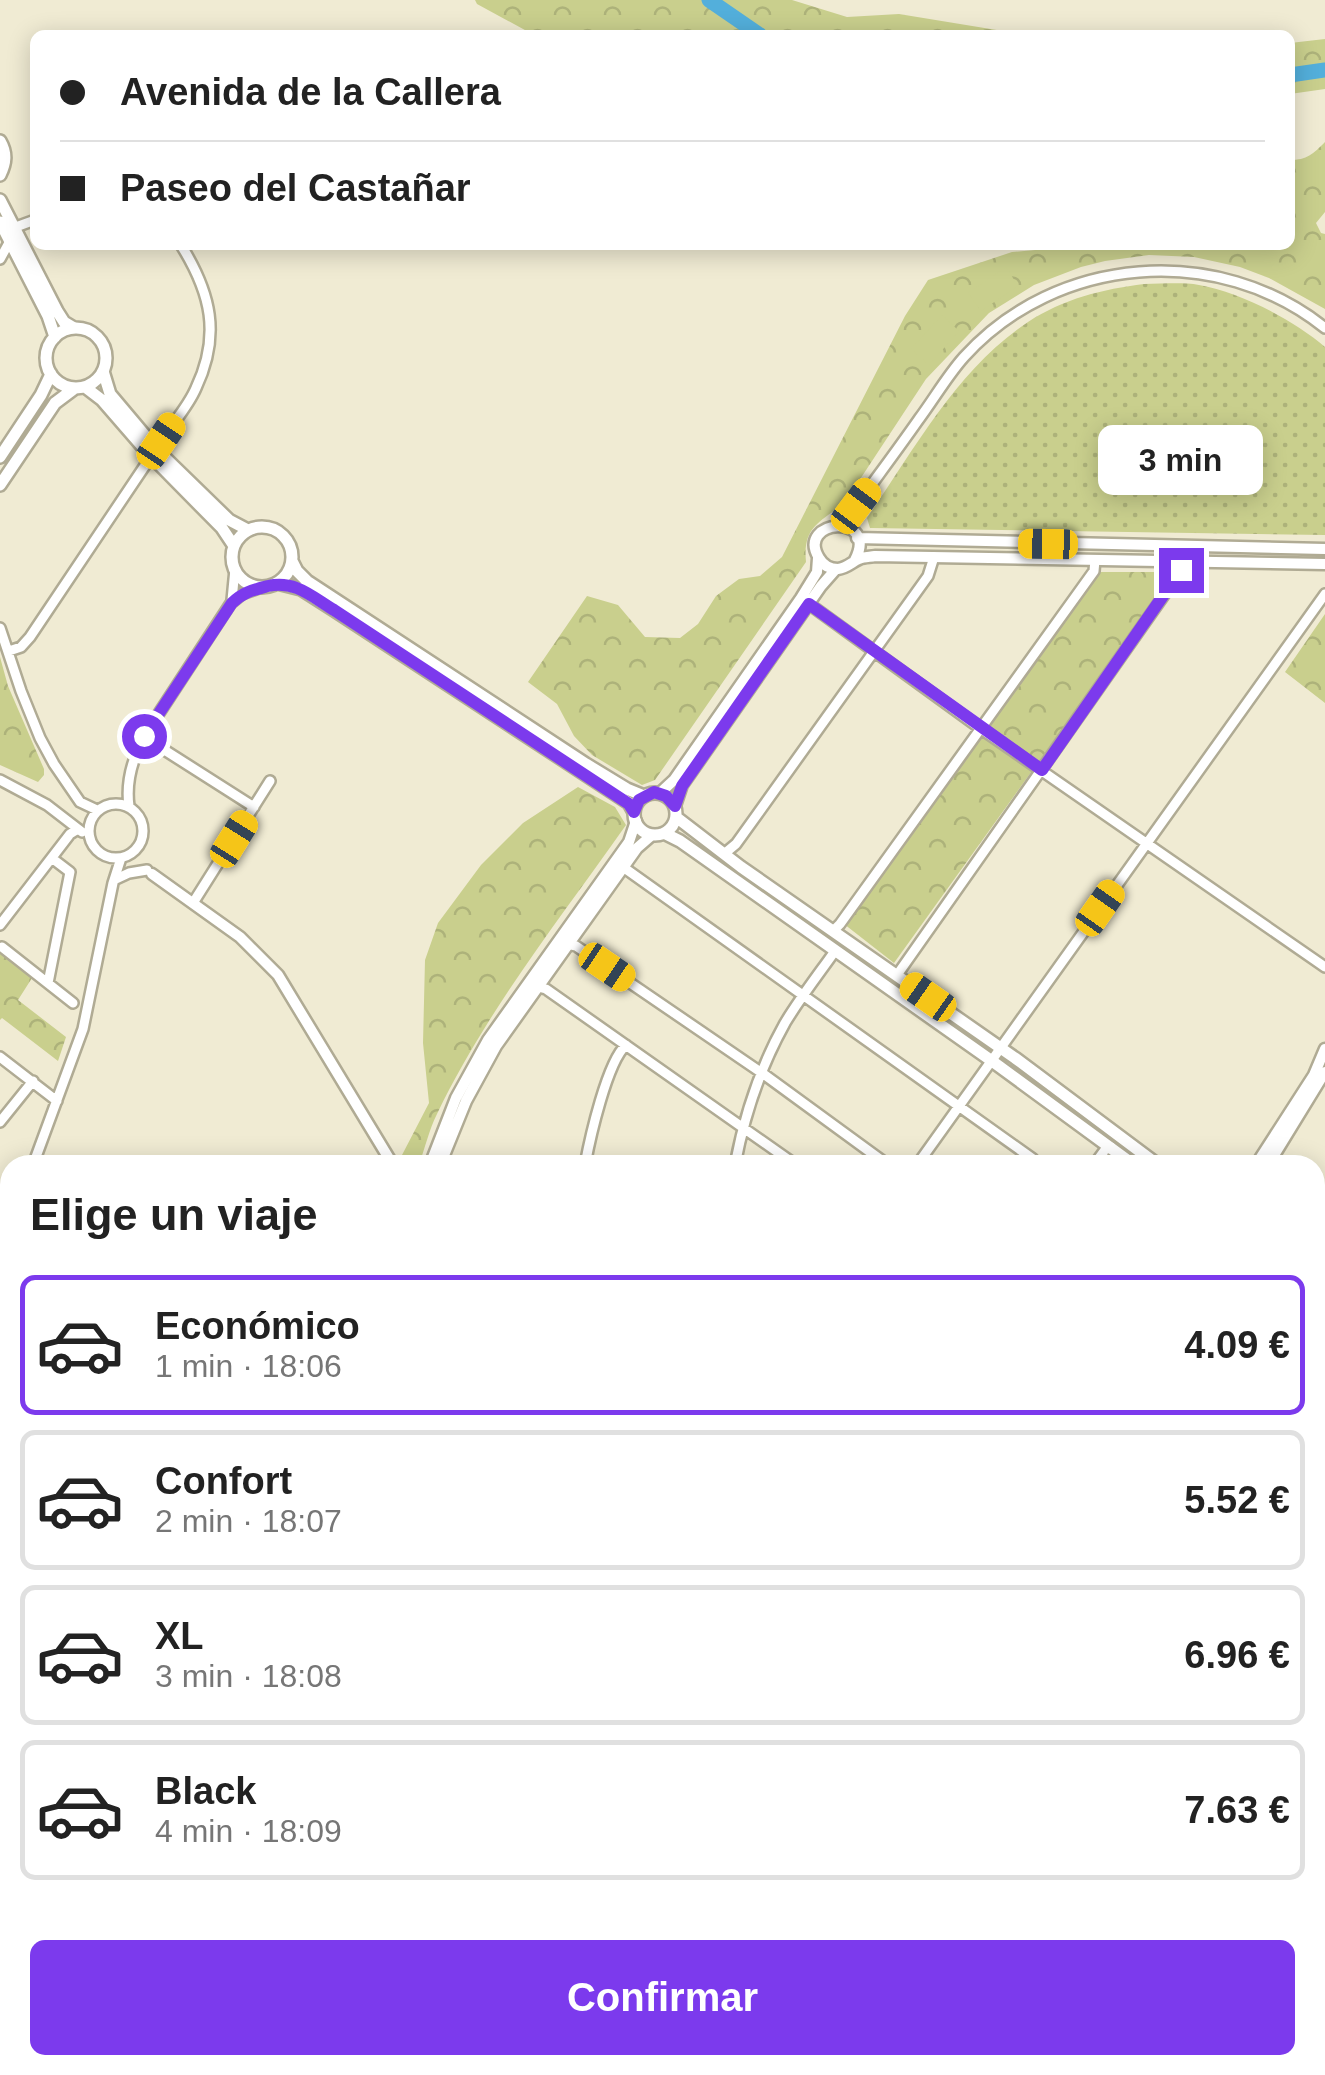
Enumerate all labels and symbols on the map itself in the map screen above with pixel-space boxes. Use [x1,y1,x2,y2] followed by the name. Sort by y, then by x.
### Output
[132,408,190,474] car
[1098,425,1264,495] callout: 3 min
[826,473,886,539] car
[1018,528,1078,560] car
[1159,548,1204,593] route end
[122,714,167,759] route start
[205,806,263,872] car
[1071,875,1129,941] car
[574,938,640,996] car
[895,968,961,1026] car

